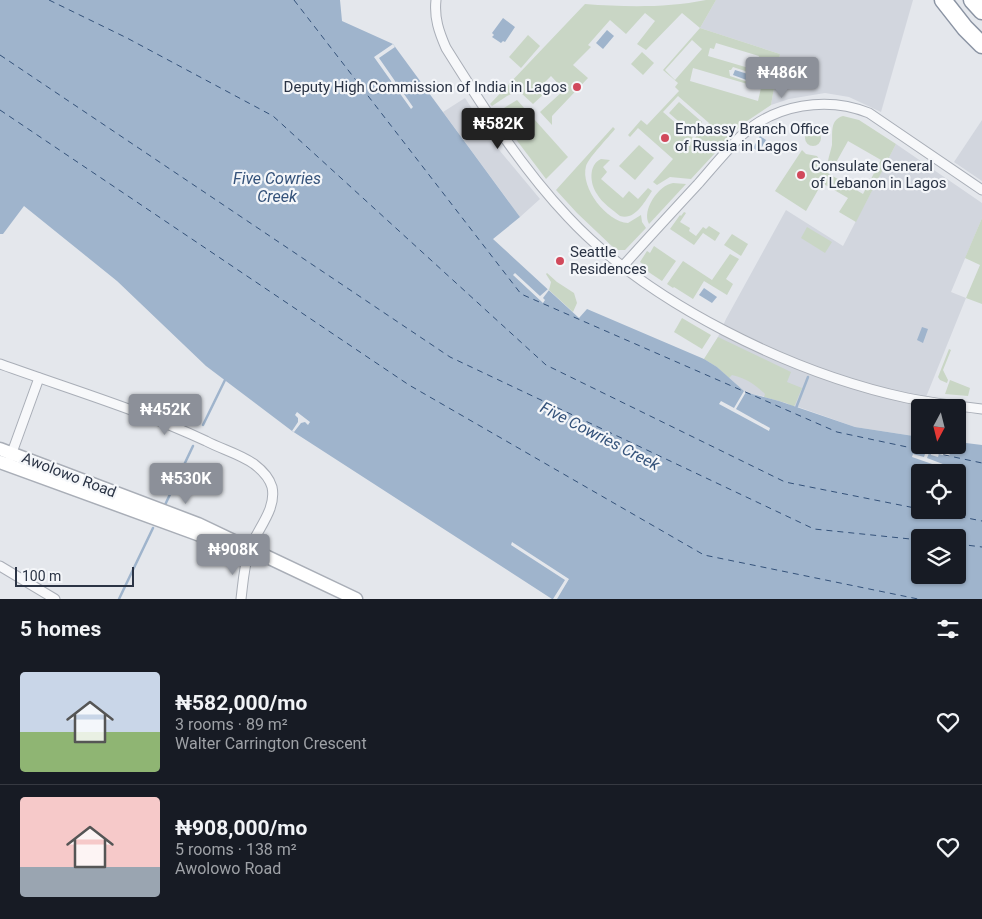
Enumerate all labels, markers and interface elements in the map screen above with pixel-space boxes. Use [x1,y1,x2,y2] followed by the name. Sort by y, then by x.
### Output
[747,56,817,99] pin: ₦486K
[757,63,807,82] text: ₦486K
[284,78,567,96] place label: Deputy High Commission of India in Lagos
[571,81,583,93] marker: Deputy High Commission of India in Lagos
[463,108,533,150] pin: ₦582K
[473,114,523,133] text: ₦582K
[675,120,829,155] place label: Embassy Branch Office of Russia in Lagos
[659,132,671,144] marker: Embassy Branch Office of Russia in Lagos
[811,157,947,192] place label: Consulate General of Lebanon in Lagos
[233,169,321,206] water label: Five Cowries Creek
[795,169,807,181] marker: Consulate General of Lebanon in Lagos
[570,243,647,278] place label: Seattle Residences
[554,255,566,267] marker: Seattle Residences
[130,394,200,436] pin: ₦452K
[537,398,664,475] water label: Five Cowries Creek
[911,399,966,454] north arrow
[911,399,966,584] map controls
[140,400,190,419] text: ₦452K
[19,449,119,501] street label: Awolowo Road
[151,462,221,505] pin: ₦530K
[911,464,966,519] button: locate
[161,469,211,488] text: ₦530K
[911,529,966,584] button: layers
[198,534,268,576] pin: ₦908K
[208,540,258,559] text: ₦908K
[15,564,134,587] scale bar
[22,568,61,584] text: 100 m
[934,615,962,643] icon: filters
[20,617,101,641] text: 5 homes
[175,691,307,715] text: ₦582,000/mo
[60,692,120,752] icon: home
[934,708,962,736] icon: heart
[175,715,288,734] text: 3 rooms · 89 m²
[175,734,367,753] text: Walter Carrington Crescent
[175,816,307,840] text: ₦908,000/mo
[60,817,120,877] icon: home
[934,833,962,861] icon: heart
[175,840,297,859] text: 5 rooms · 138 m²
[175,859,281,878] text: Awolowo Road

